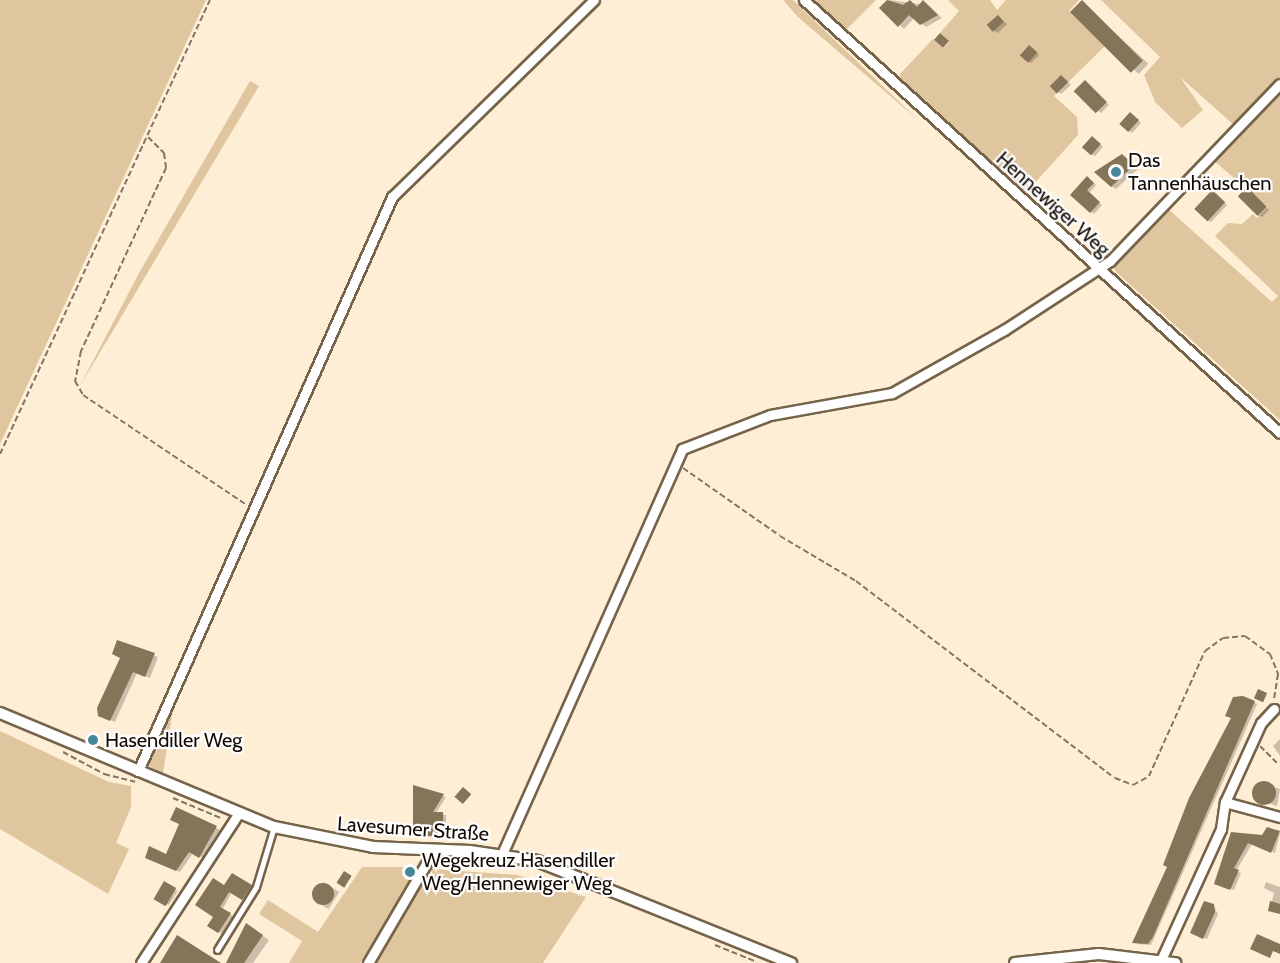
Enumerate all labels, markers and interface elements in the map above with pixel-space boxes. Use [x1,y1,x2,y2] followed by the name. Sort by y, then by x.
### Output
[991,147,1115,261] street label: Hennewiger Weg
[1128,148,1271,195] place label: Das Tannenhäuschen
[1109,165,1123,179] marker: Das Tannenhäuschen
[105,728,242,752] place label: Hasendiller Weg
[86,733,100,747] marker: Hasendiller Weg
[336,812,490,846] street label: Lavesumer Straße
[422,849,615,896] place label: Wegekreuz Hasendiller Weg/Hennewiger Weg
[403,865,417,879] marker: Wegekreuz Hasendiller Weg/Hennewiger Weg

